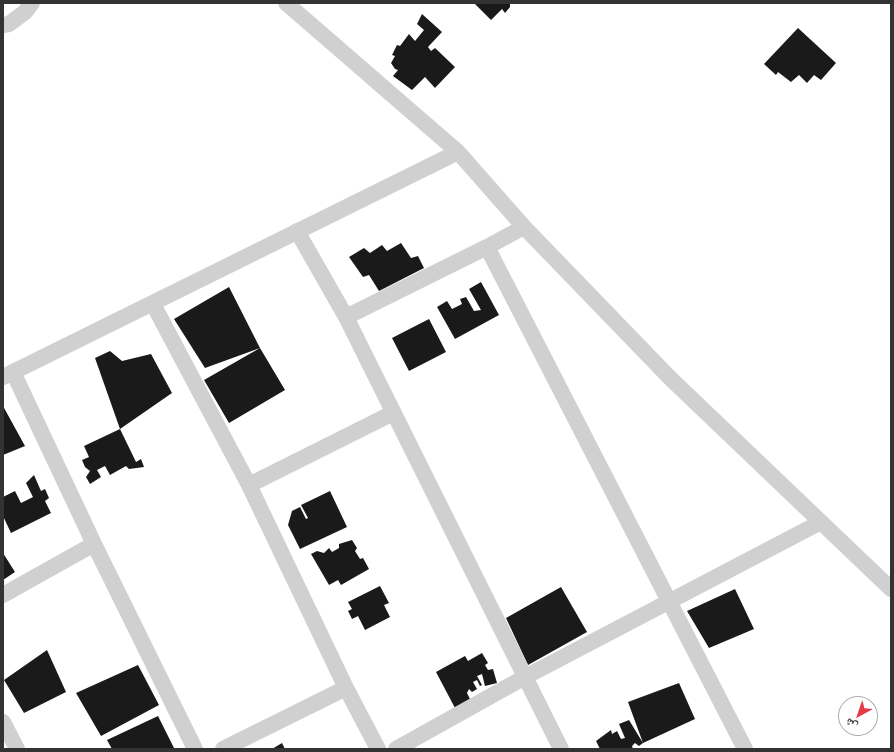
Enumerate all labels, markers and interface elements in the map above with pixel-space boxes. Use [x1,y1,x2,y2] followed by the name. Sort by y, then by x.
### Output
[838,696,878,736] north arrow
[842,715,860,734] text: ش

